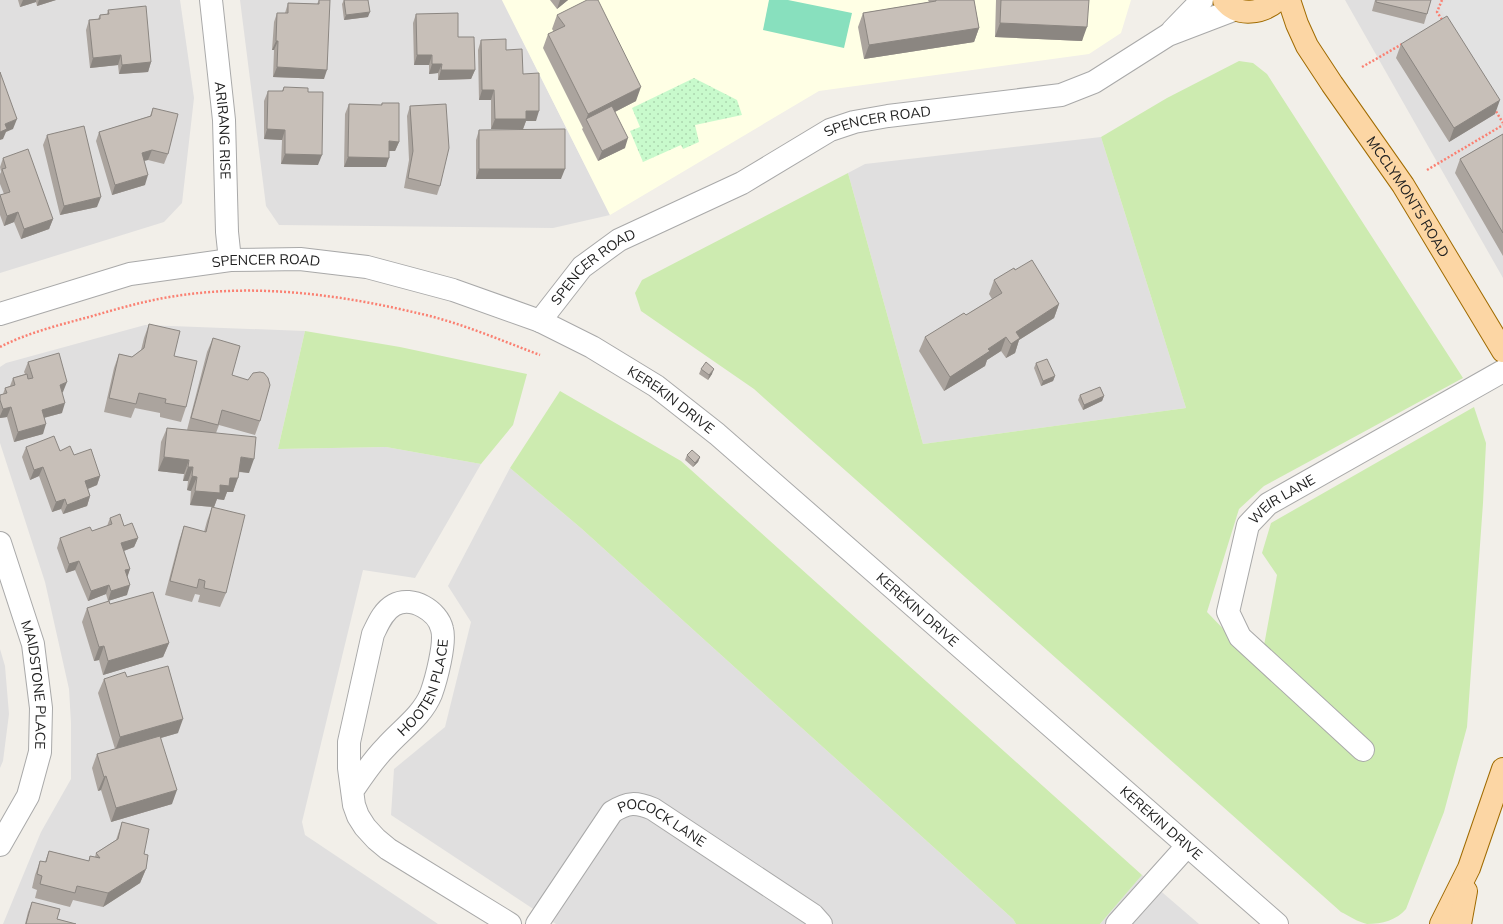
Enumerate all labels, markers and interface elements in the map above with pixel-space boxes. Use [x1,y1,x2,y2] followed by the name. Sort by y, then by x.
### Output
[211,80,235,180] street label: ARIRANG RISE
[820,102,932,141] street label: SPENCER ROAD
[1362,133,1453,261] street label: MCCLYMONTS ROAD
[547,225,638,309] street label: SPENCER ROAD
[211,250,321,271] street label: SPENCER ROAD
[624,362,718,437] street label: KEREKIN DRIVE
[1245,470,1318,528] street label: WEIR LANE
[873,569,962,650] street label: KEREKIN DRIVE
[17,618,50,750] street label: MAIDSTONE PLACE
[393,638,452,740] street label: HOOTEN PLACE
[1116,782,1206,864] street label: KEREKIN DRIVE
[615,795,710,851] street label: POCOCK LANE

